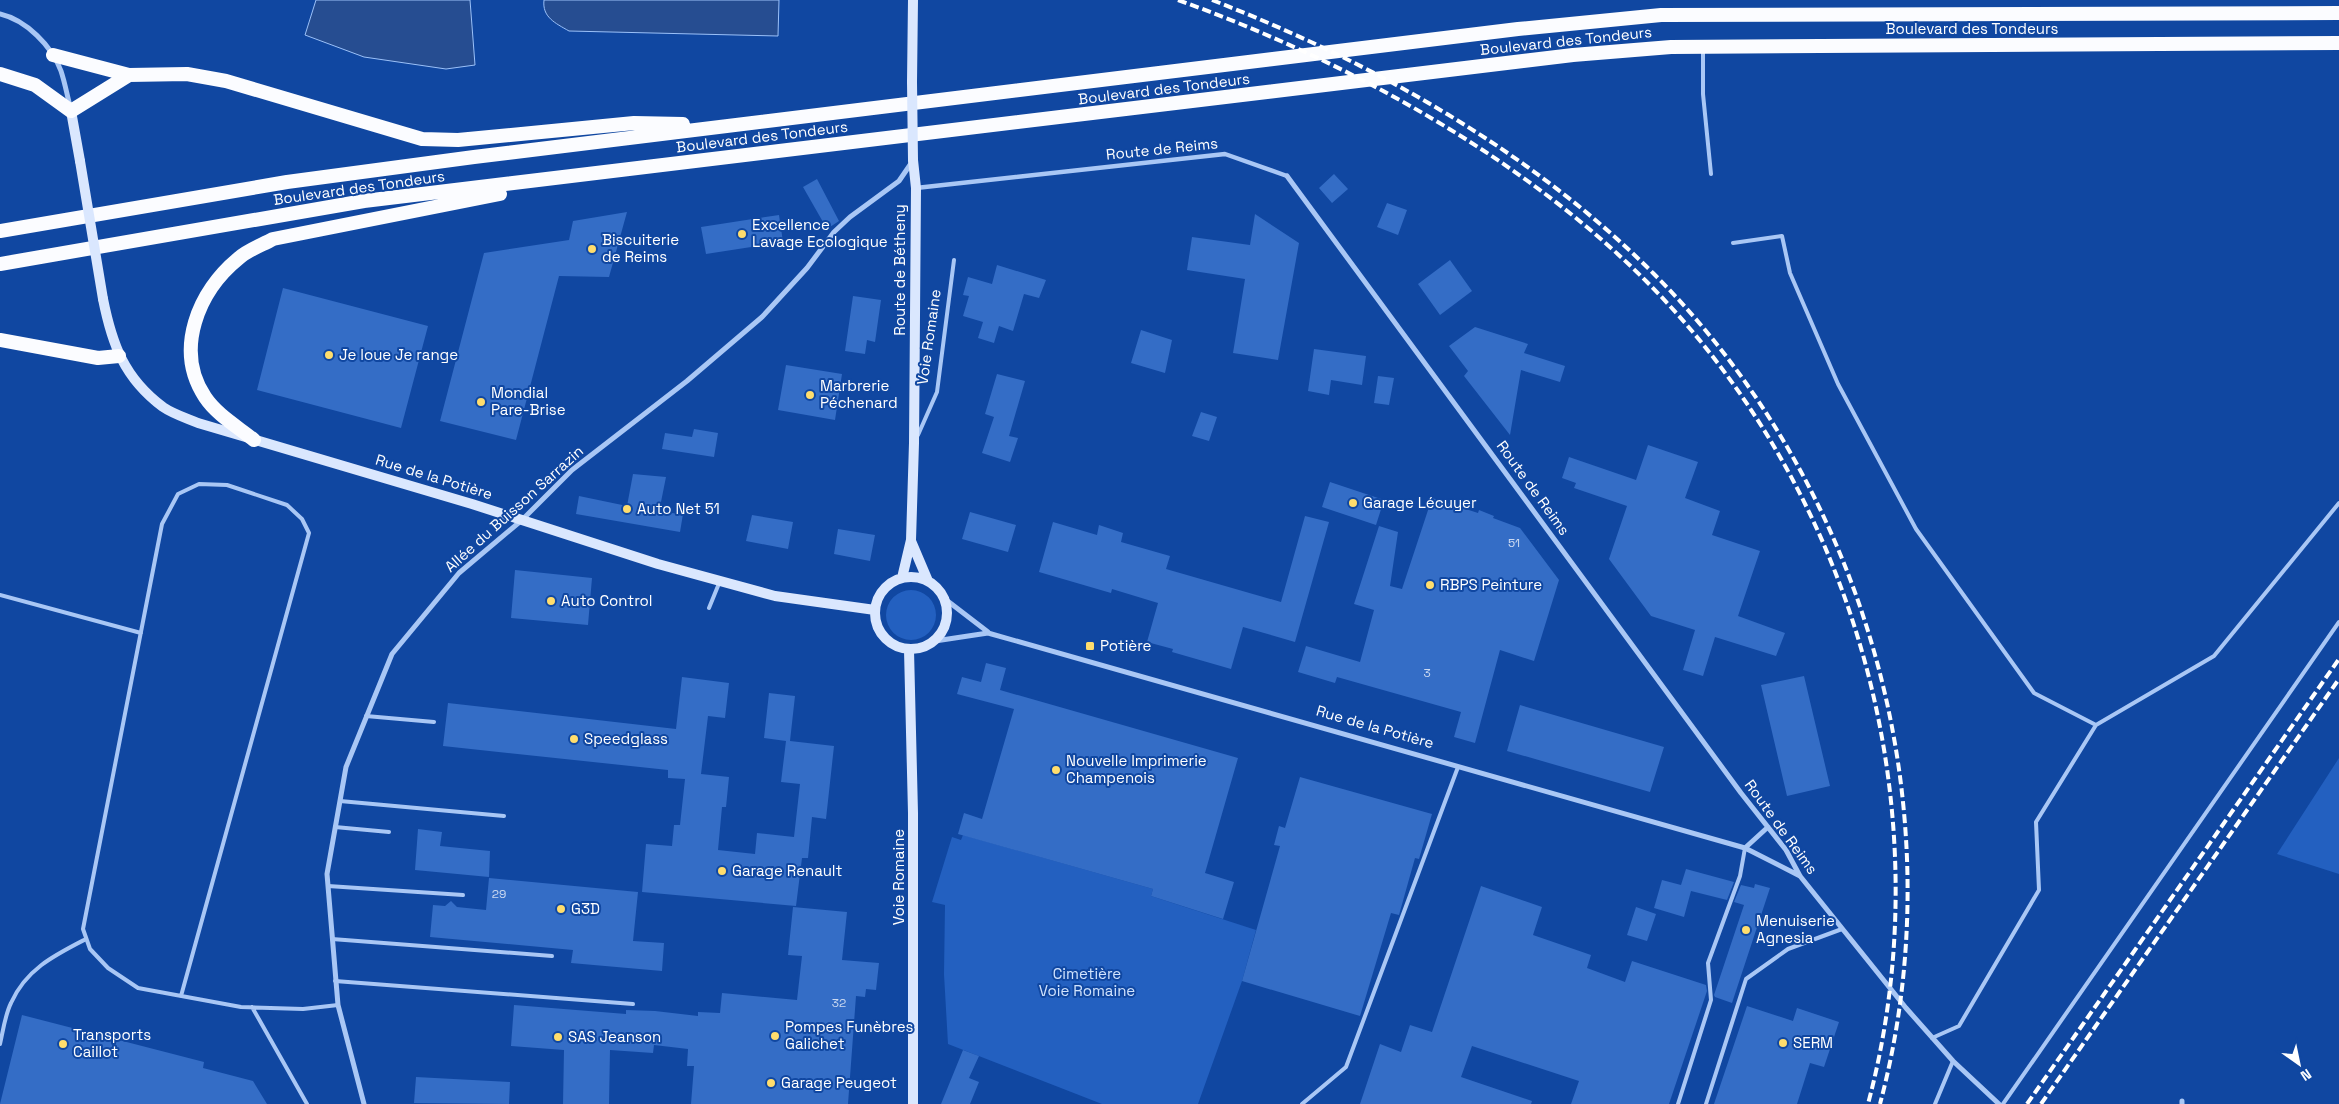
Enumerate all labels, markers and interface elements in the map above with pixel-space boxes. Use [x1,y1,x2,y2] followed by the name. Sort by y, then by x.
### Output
[1886,19,2058,38] street label: Boulevard des Tondeurs
[1479,22,1653,59] street label: Boulevard des Tondeurs
[1077,69,1251,108] street label: Boulevard des Tondeurs
[675,117,849,156] street label: Boulevard des Tondeurs
[1105,133,1219,164] street label: Route de Reims
[272,166,446,209] street label: Boulevard des Tondeurs
[890,204,909,336] street label: Route de Bétheny
[752,215,888,251] place label: Excellence Lavage Ecologique
[736,228,748,240] marker: Excellence Lavage Ecologique
[602,230,679,266] place label: Biscuiterie de Reims
[586,243,598,255] marker: Biscuiterie de Reims
[912,288,945,386] street label: Voie Romaine
[339,345,458,364] place label: Je loue Je range
[323,349,335,361] marker: Je loue Je range
[820,376,898,412] place label: Marbrerie Péchenard
[491,383,566,419] place label: Mondial Pare-Brise
[804,389,816,401] marker: Marbrerie Péchenard
[475,396,487,408] marker: Mondial Pare-Brise
[1493,437,1574,539] street label: Route de Reims
[440,441,587,576] street label: Allée du Buisson Sarrazin
[373,450,495,503] street label: Rue de la Potière
[1363,493,1477,512] place label: Garage Lécuyer
[1347,497,1359,509] marker: Garage Lécuyer
[637,499,720,518] place label: Auto Net 51
[621,503,633,515] marker: Auto Net 51
[1508,535,1520,551] house number: 51
[1440,575,1542,594] place label: RBPS Peinture
[1424,579,1436,591] marker: RBPS Peinture
[561,591,653,610] place label: Auto Control
[545,595,557,607] marker: Auto Control
[1100,636,1152,655] place label: Potière
[1084,640,1096,652] marker: Potière
[1423,665,1431,681] house number: 3
[1314,701,1436,752] street label: Rue de la Potière
[584,729,668,748] place label: Speedglass
[568,733,580,745] marker: Speedglass
[1066,751,1207,787] place label: Nouvelle Imprimerie Champenois
[1050,764,1062,776] marker: Nouvelle Imprimerie Champenois
[1741,776,1822,878] street label: Route de Reims
[889,829,908,925] street label: Voie Romaine
[732,861,843,880] place label: Garage Renault
[716,865,728,877] marker: Garage Renault
[492,886,506,902] house number: 29
[571,899,600,918] place label: G3D
[555,903,567,915] marker: G3D
[1756,911,1835,947] place label: Menuiserie Agnesia
[1740,924,1752,936] marker: Menuiserie Agnesia
[1039,964,1135,1000] park label: Cimetière Voie Romaine
[832,995,846,1011] house number: 32
[785,1017,914,1053] place label: Pompes Funèbres Galichet
[73,1025,151,1061] place label: Transports Caillot
[568,1027,661,1046] place label: SAS Jeanson
[769,1030,781,1042] marker: Pompes Funèbres Galichet
[552,1031,564,1043] marker: SAS Jeanson
[1793,1033,1833,1052] place label: SERM
[1777,1037,1789,1049] marker: SERM
[57,1038,69,1050] marker: Transports Caillot
[2274,1039,2324,1089] north arrow
[2297,1065,2315,1085] text: N
[781,1073,897,1092] place label: Garage Peugeot
[765,1077,777,1089] marker: Garage Peugeot

